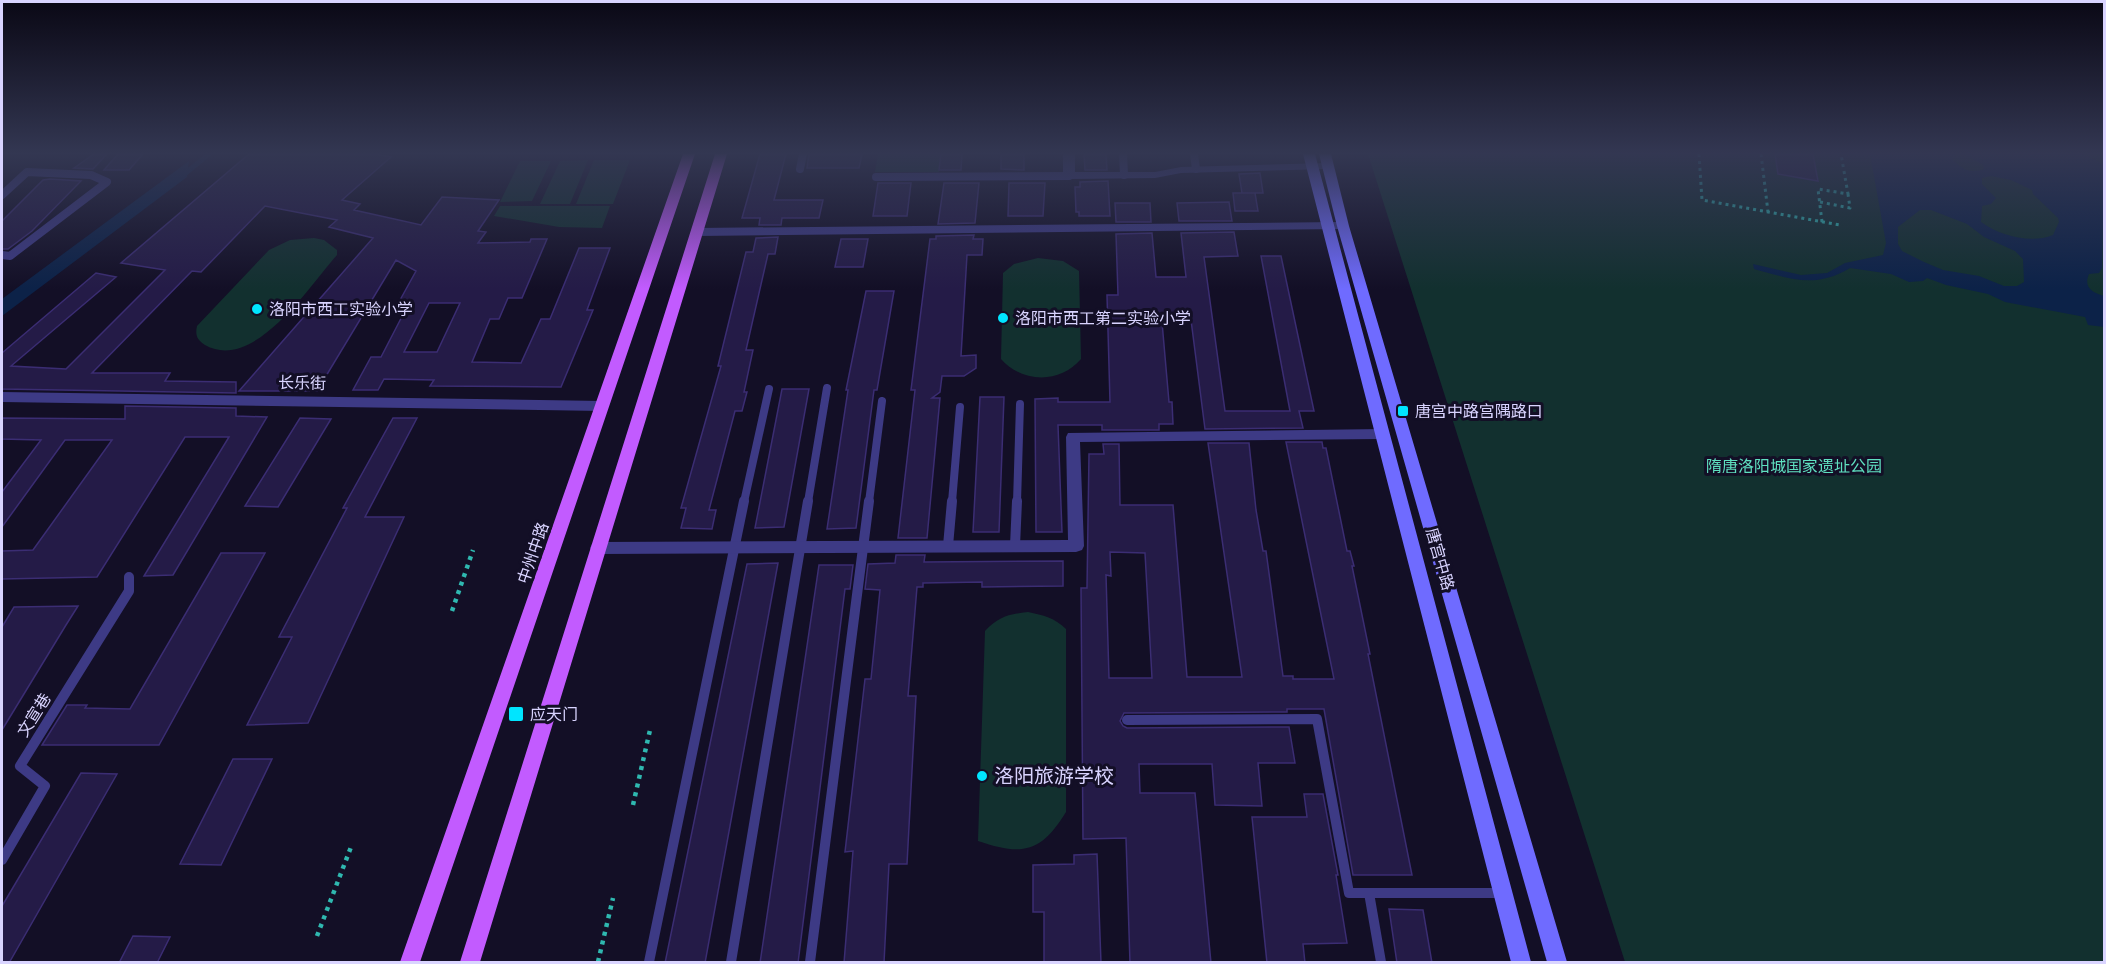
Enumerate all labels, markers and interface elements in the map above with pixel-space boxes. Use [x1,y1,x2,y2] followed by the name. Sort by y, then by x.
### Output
[269,300,413,319] place label: 洛阳市西工实验小学
[250,302,264,316] marker: 洛阳市西工实验小学
[1015,309,1191,328] place label: 洛阳市西工第二实验小学
[996,311,1010,325] marker: 洛阳市西工第二实验小学
[278,373,326,393] street label: 长乐街
[1415,402,1543,421] place label: 唐宫中路宫隅路口
[1396,404,1410,418] marker: 唐宫中路宫隅路口
[1706,457,1882,476] park label: 隋唐洛阳城国家遗址公园
[514,520,552,586] street label: 中州中路
[1422,526,1458,592] street label: 唐宫中路
[13,690,55,740] street label: 文宣巷
[507,705,525,723] marker: 应天门
[530,705,578,724] place label: 应天门
[994,764,1114,788] place label: 洛阳旅游学校
[975,769,989,783] marker: 洛阳旅游学校

